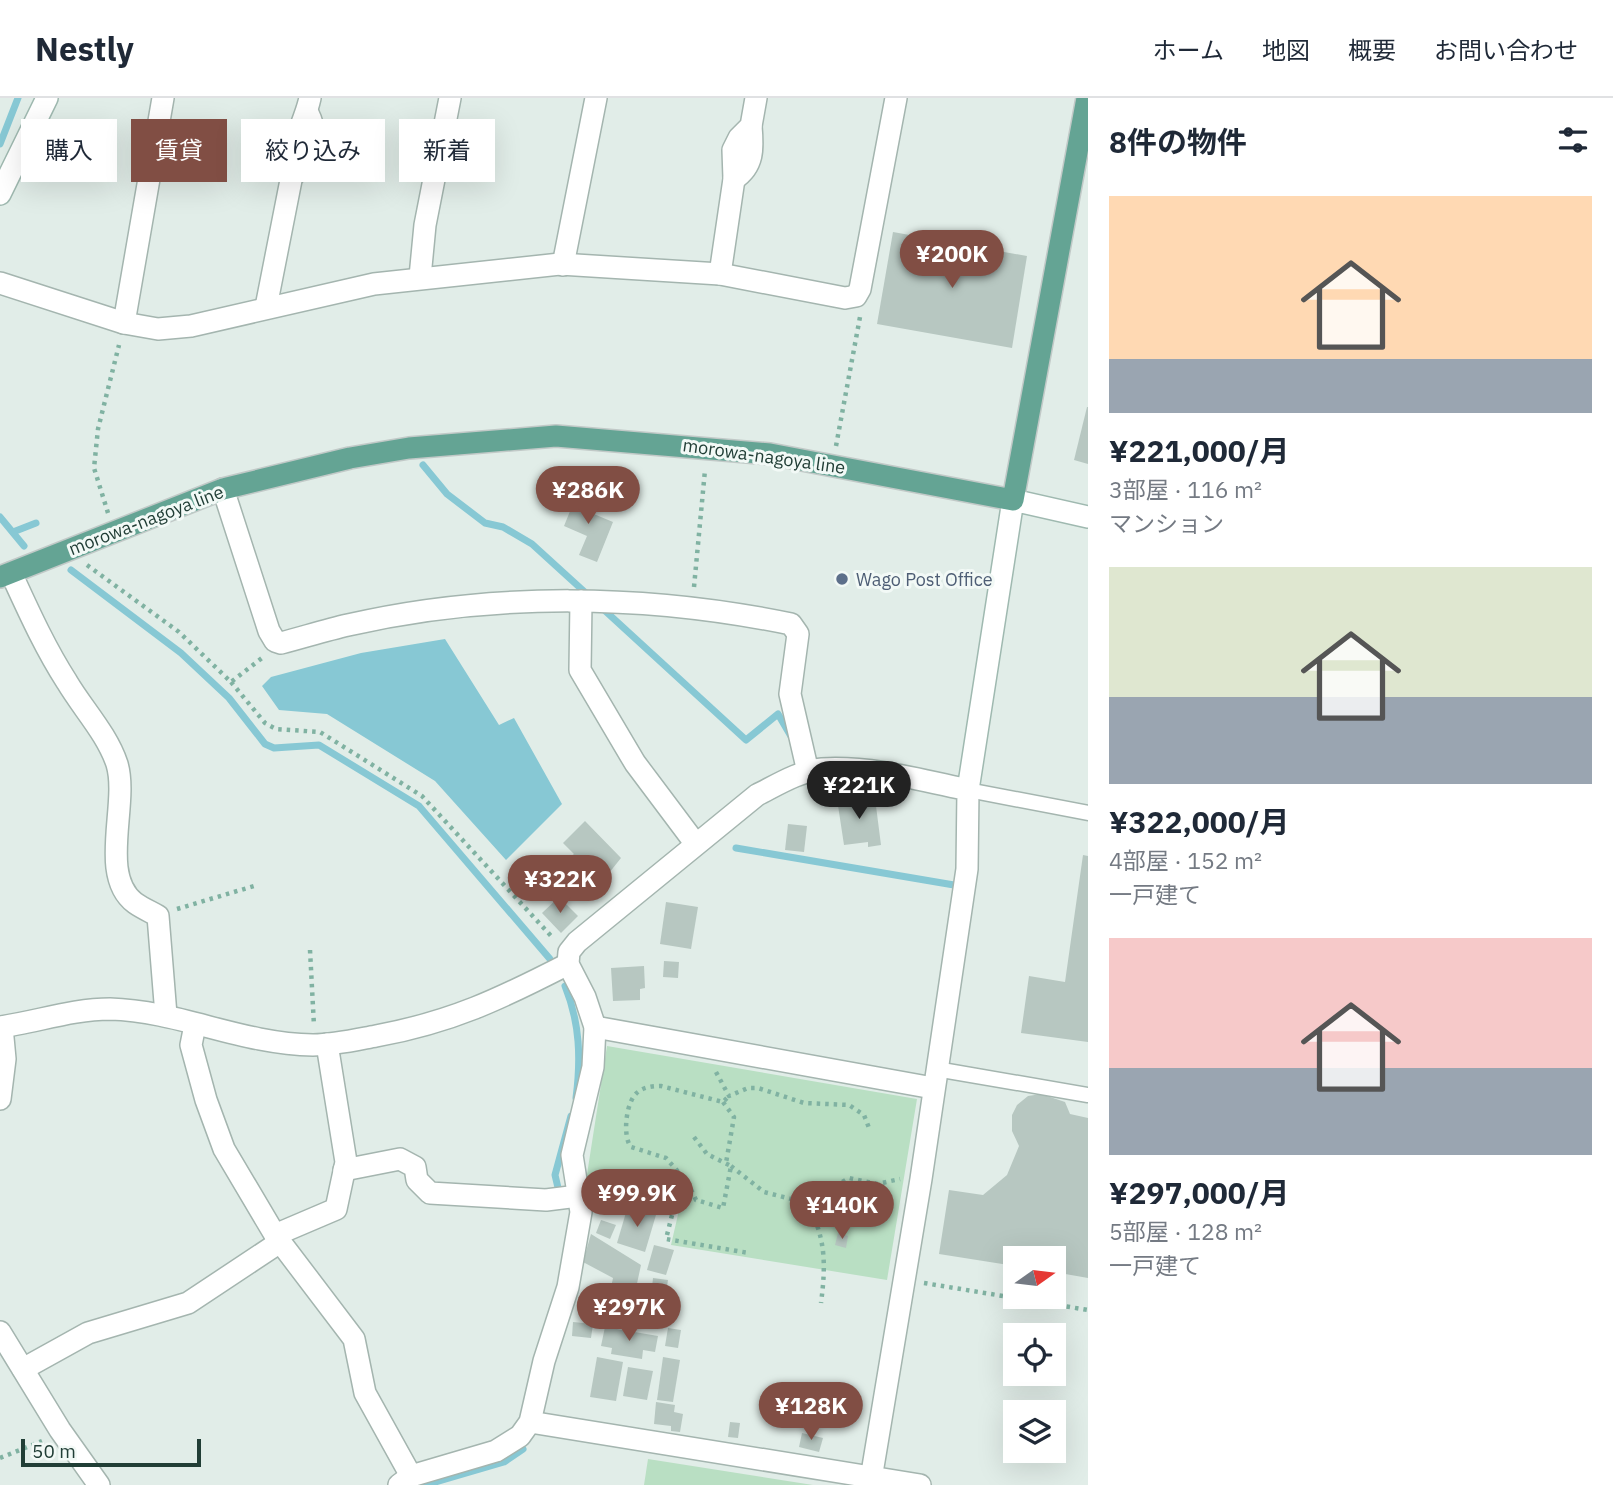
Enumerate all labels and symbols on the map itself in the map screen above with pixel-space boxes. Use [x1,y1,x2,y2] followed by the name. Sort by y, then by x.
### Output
[903,230,1001,290] pin: ¥200K
[681,433,847,479] street label: morowa-nagoya line
[539,466,637,526] pin: ¥286K
[65,480,227,560] street label: morowa-nagoya line
[856,568,993,591] place label: Wago Post Office
[834,571,850,587] marker: Wago Post Office
[810,762,908,821] pin: ¥221K
[511,856,609,915] pin: ¥322K
[580,1170,694,1229] pin: ¥99.9K
[793,1182,891,1241] pin: ¥140K
[1003,1246,1066,1309] north arrow
[580,1284,678,1343] pin: ¥297K
[762,1382,860,1442] pin: ¥128K
[21,1436,201,1468] scale bar

